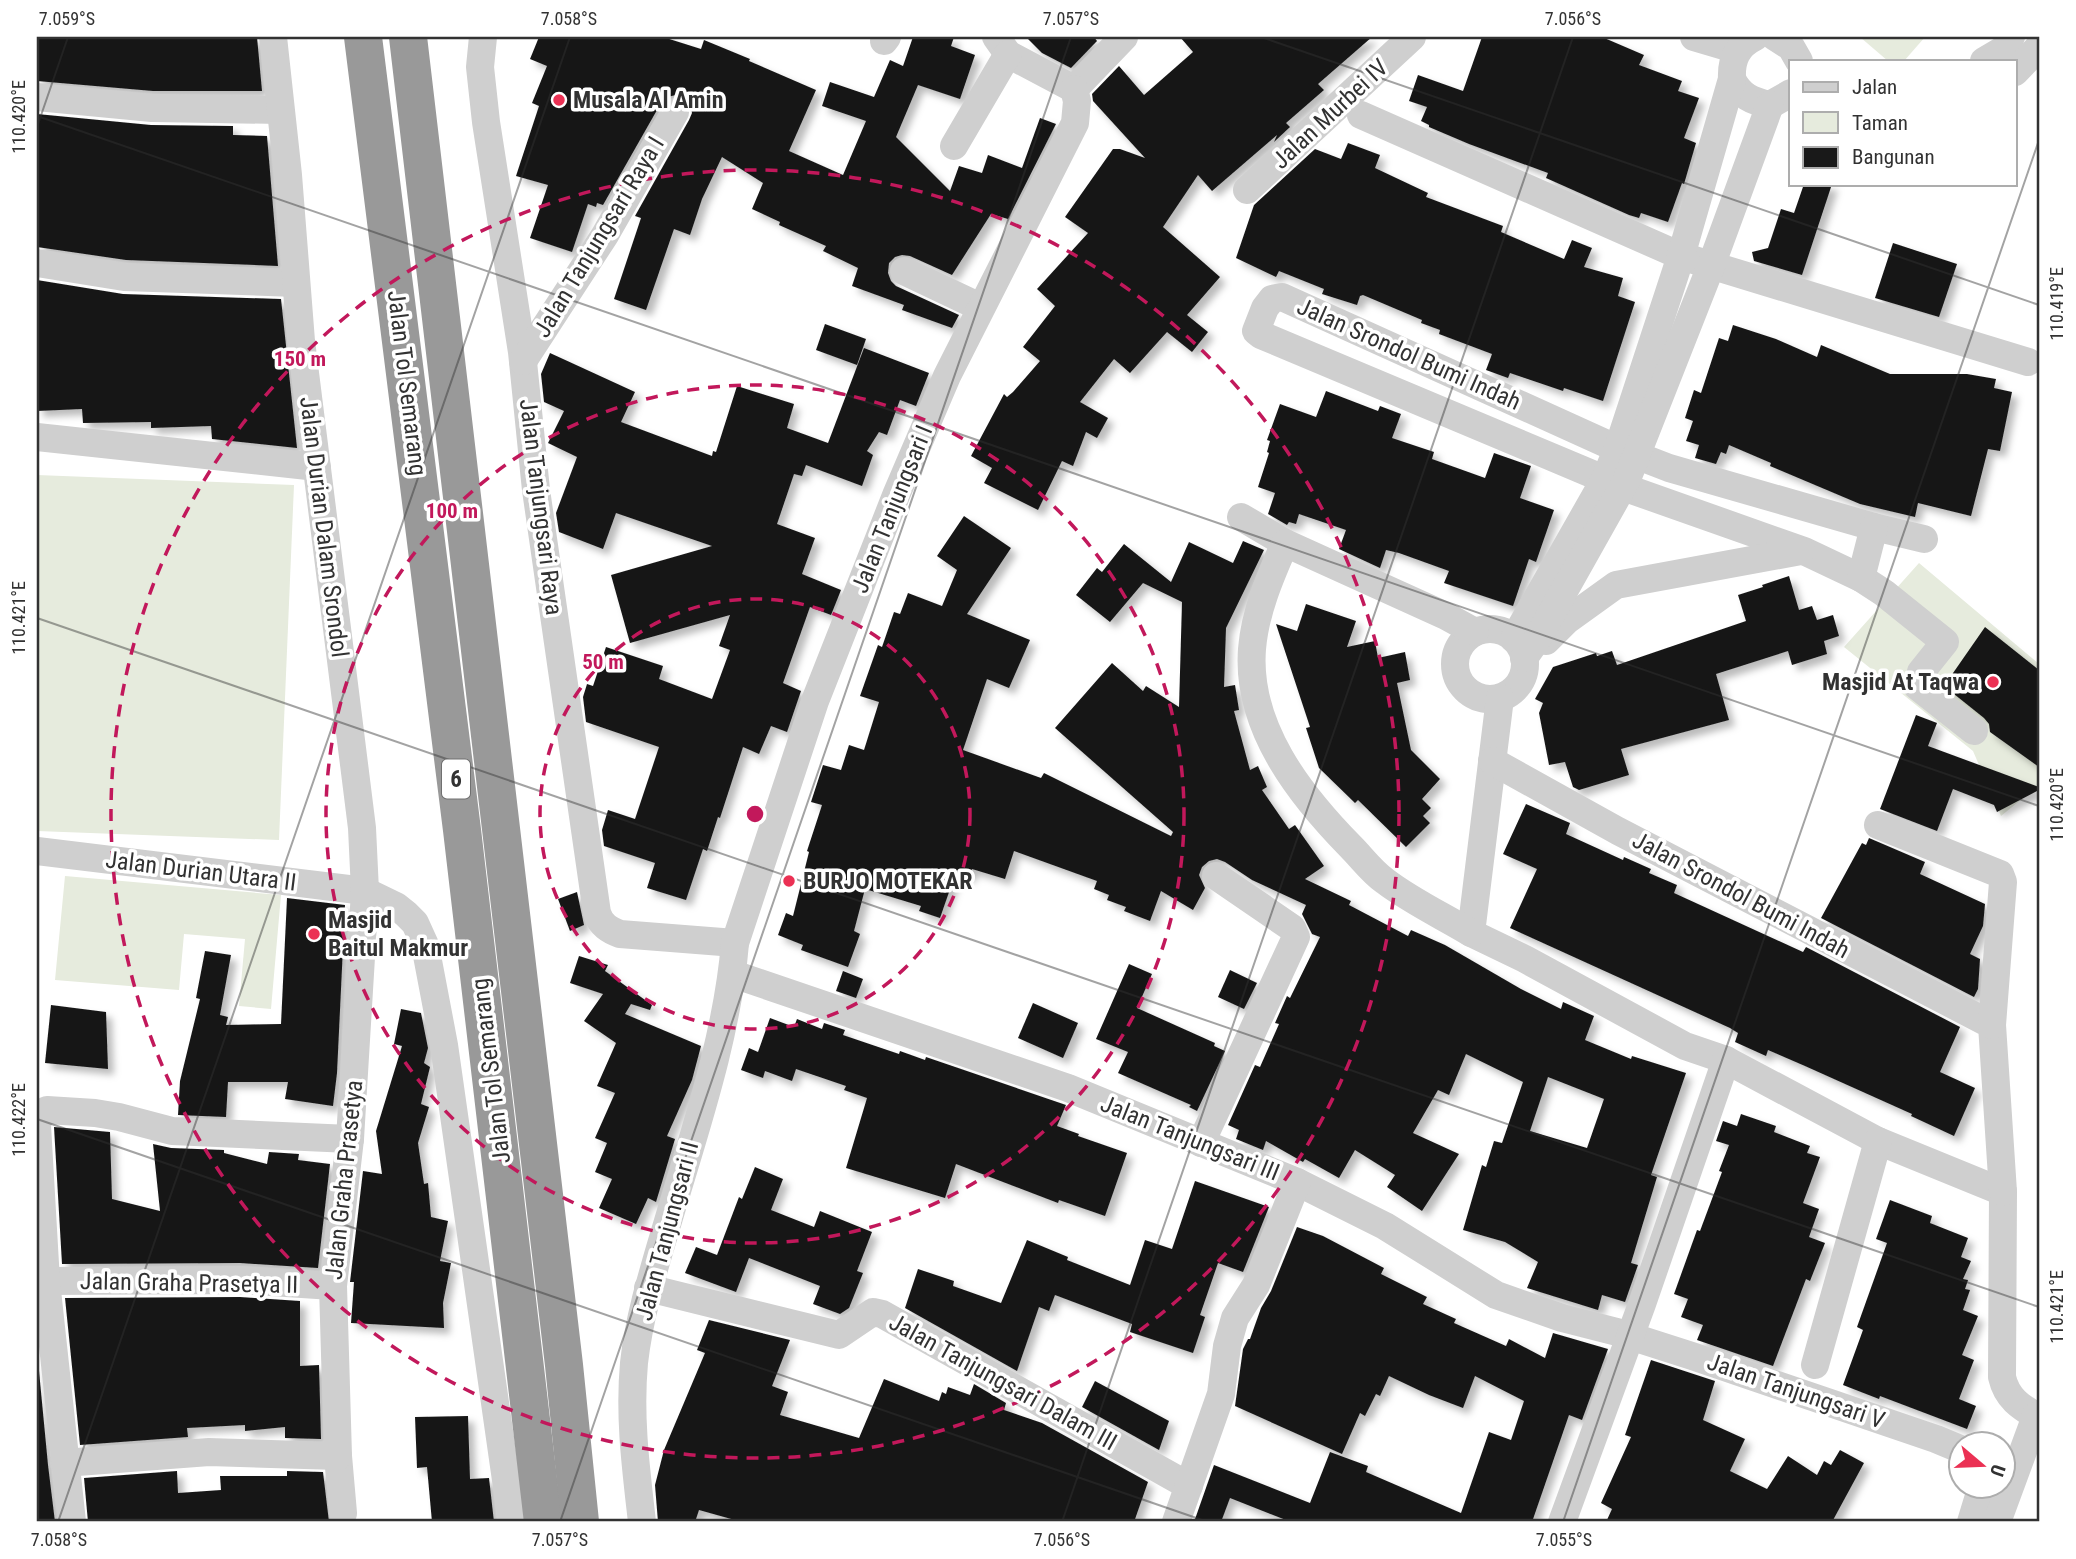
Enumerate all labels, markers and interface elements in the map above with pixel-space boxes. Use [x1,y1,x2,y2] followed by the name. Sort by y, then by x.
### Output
[39,8,95,29] text: 7.059°S
[541,8,597,29] text: 7.058°S
[1043,8,1099,29] text: 7.057°S
[1545,8,1601,29] text: 7.056°S
[1266,53,1394,175] street label: Jalan Murbei IV
[1789,60,2016,186] legend
[1852,75,1897,99] text: Jalan
[8,80,29,154] text: 110.420°E
[573,86,723,114] place label: Musala Al Amin
[551,92,567,108] marker: Musala Al Amin
[1852,111,1908,135] text: Taman
[528,132,670,342] street label: Jalan Tanjungsari Raya I
[1852,145,1935,169] text: Bangunan
[2046,267,2067,341] text: 110.419°E
[382,289,432,477] street label: Jalan Tol Semarang
[1293,292,1525,416] street label: Jalan Srondol Bumi Indah
[274,347,326,371] text: 150 m
[294,395,354,659] street label: Jalan Durian Dalam Srondol
[514,397,568,617] street label: Jalan Tanjungsari Raya
[846,421,938,597] street label: Jalan Tanjungsari I
[426,499,478,523] text: 100 m
[8,581,29,655] text: 110.421°E
[582,650,624,674] text: 50 m
[1822,668,1979,696] place label: Masjid At Taqwa
[1985,674,2001,690] marker: Masjid At Taqwa
[442,760,470,799] road number: 6
[2046,768,2067,842] text: 110.420°E
[743,802,767,826] centre of rings
[1628,826,1854,964] street label: Jalan Srondol Bumi Indah
[104,845,298,897] street label: Jalan Durian Utara II
[803,867,973,895] place label: BURJO MOTEKAR
[781,873,797,889] marker: BURJO MOTEKAR
[328,906,468,962] place label: Masjid Baitul Makmur
[306,926,322,942] marker: Masjid Baitul Makmur
[466,977,516,1165] street label: Jalan Tol Semarang
[320,1079,368,1281] street label: Jalan Graha Prasetya
[8,1083,29,1157] text: 110.422°E
[1097,1089,1283,1187] street label: Jalan Tanjungsari III
[630,1138,704,1324] street label: Jalan Tanjungsari II
[80,1267,298,1299] street label: Jalan Graha Prasetya II
[2046,1270,2067,1344] text: 110.421°E
[884,1308,1122,1456] street label: Jalan Tanjungsari Dalam III
[1704,1348,1888,1434] street label: Jalan Tanjungsari V
[1946,1430,2016,1500] north arrow
[1985,1461,2010,1479] text: U
[31,1529,87,1550] text: 7.058°S
[532,1529,588,1550] text: 7.057°S
[1034,1529,1090,1550] text: 7.056°S
[1536,1529,1592,1550] text: 7.055°S

